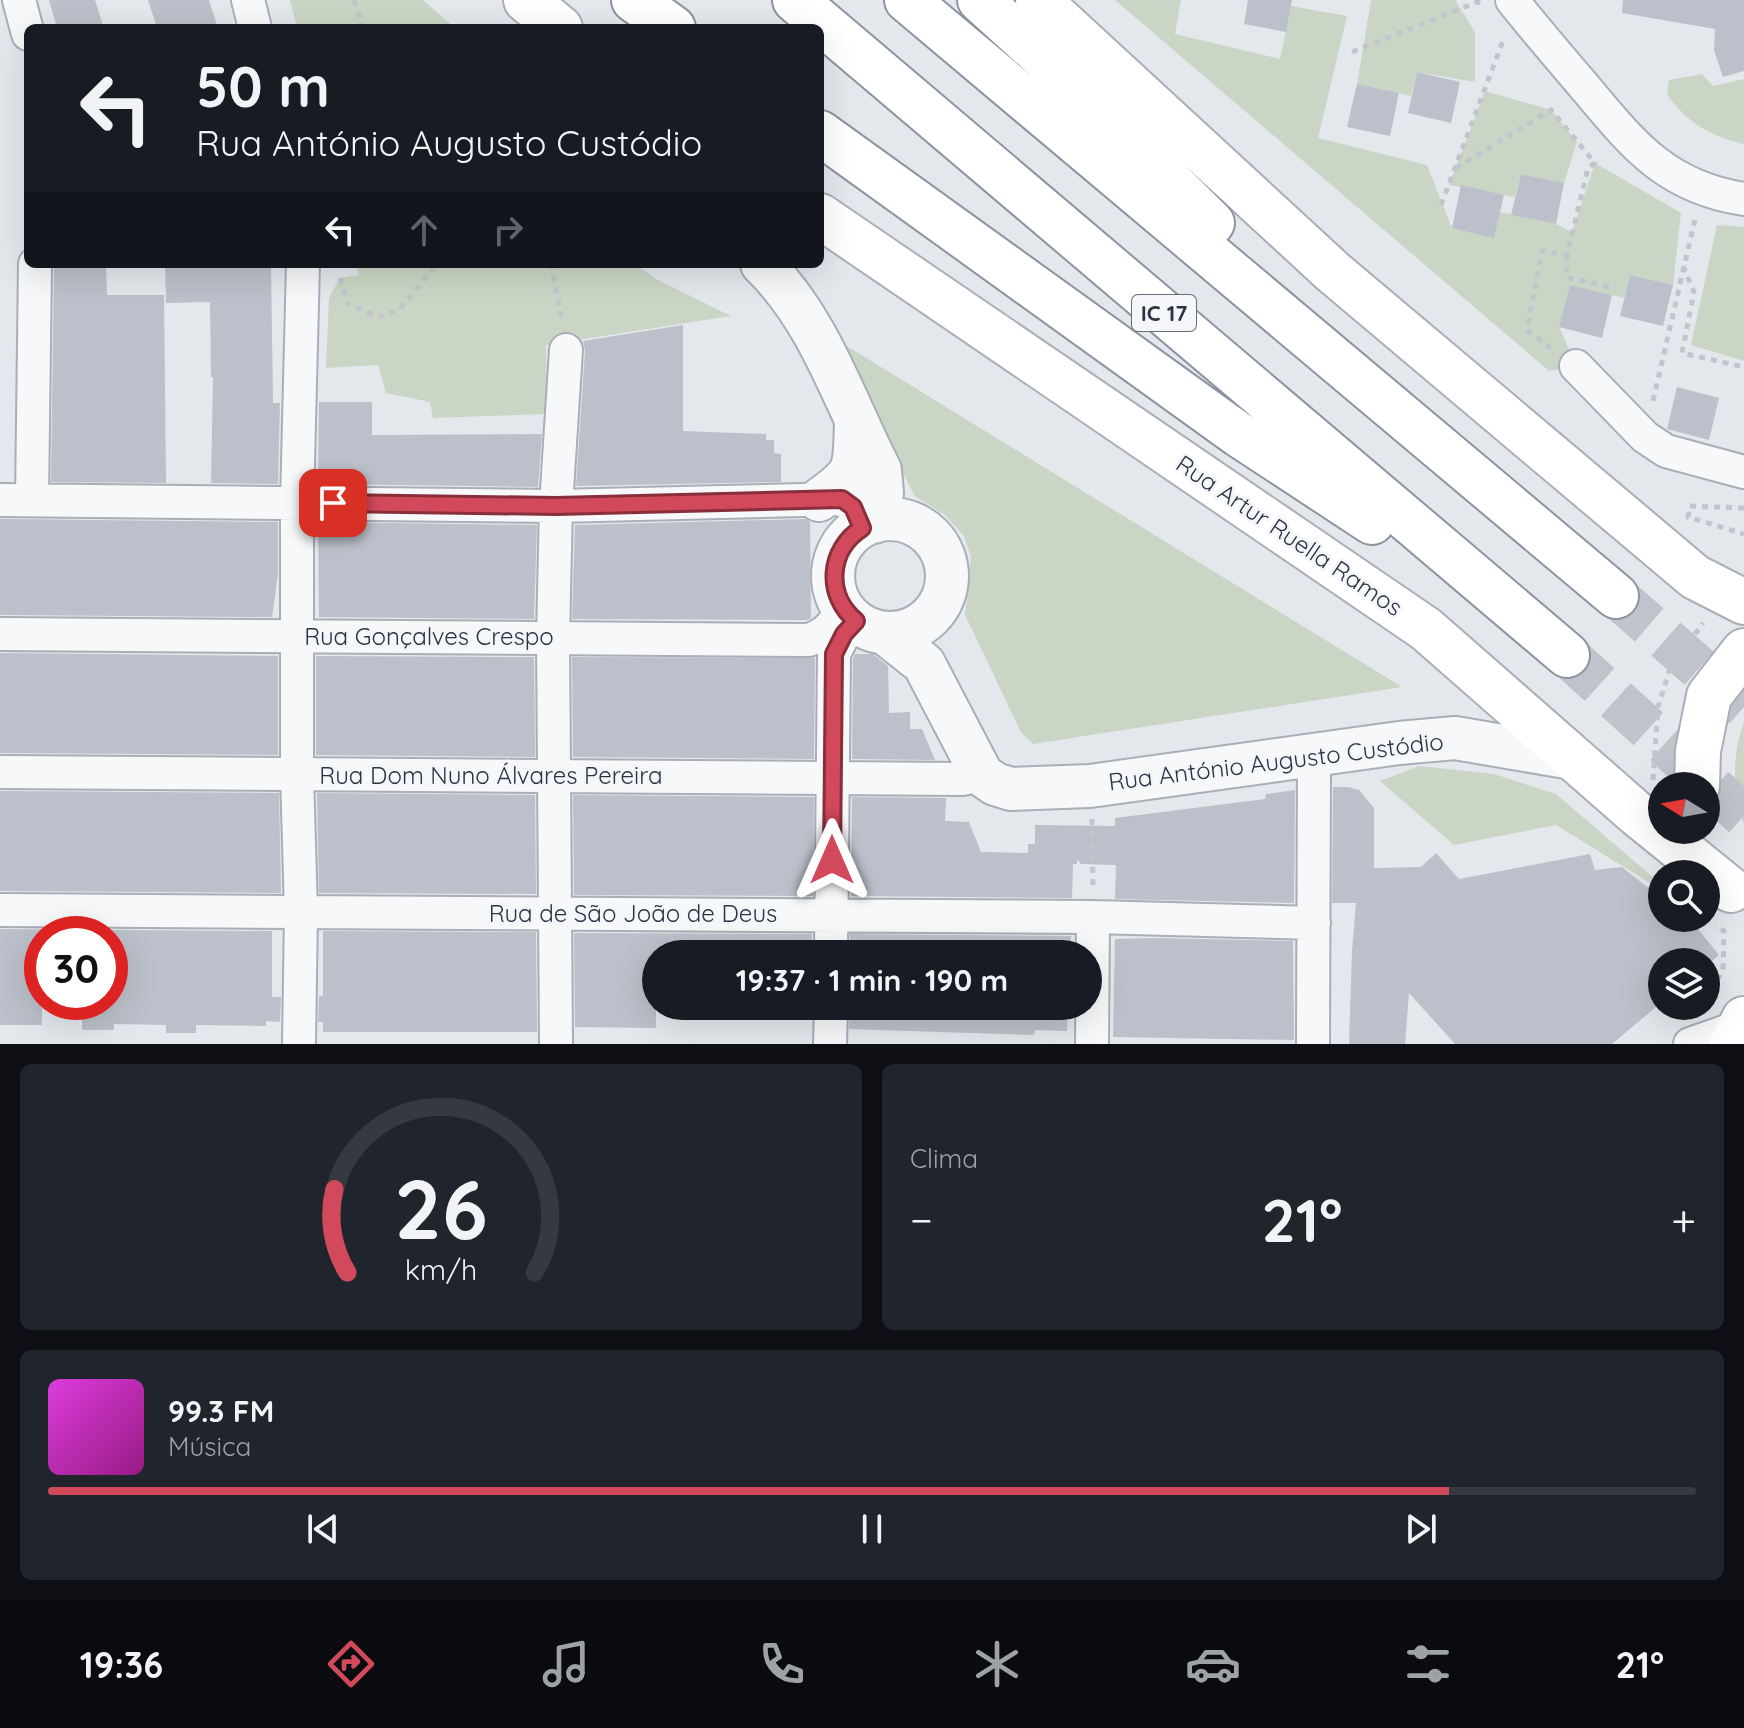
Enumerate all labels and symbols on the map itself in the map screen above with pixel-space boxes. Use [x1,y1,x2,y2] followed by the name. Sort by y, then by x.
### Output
[1132,295,1196,331] road number: IC 17
[1171,448,1408,622] street label: Rua Artur Ruella Ramos
[299,469,367,537] pin
[304,621,554,651] street label: Rua Gonçalves Crespo
[1107,726,1445,796] street label: Rua António Augusto Custódio
[319,760,663,790] street label: Rua Dom Nuno Álvares Pereira
[1648,772,1720,844] north arrow
[790,818,874,902] position arrow
[489,898,777,928] street label: Rua de São João de Deus
[24,916,128,1020] speed limit sign: 30

